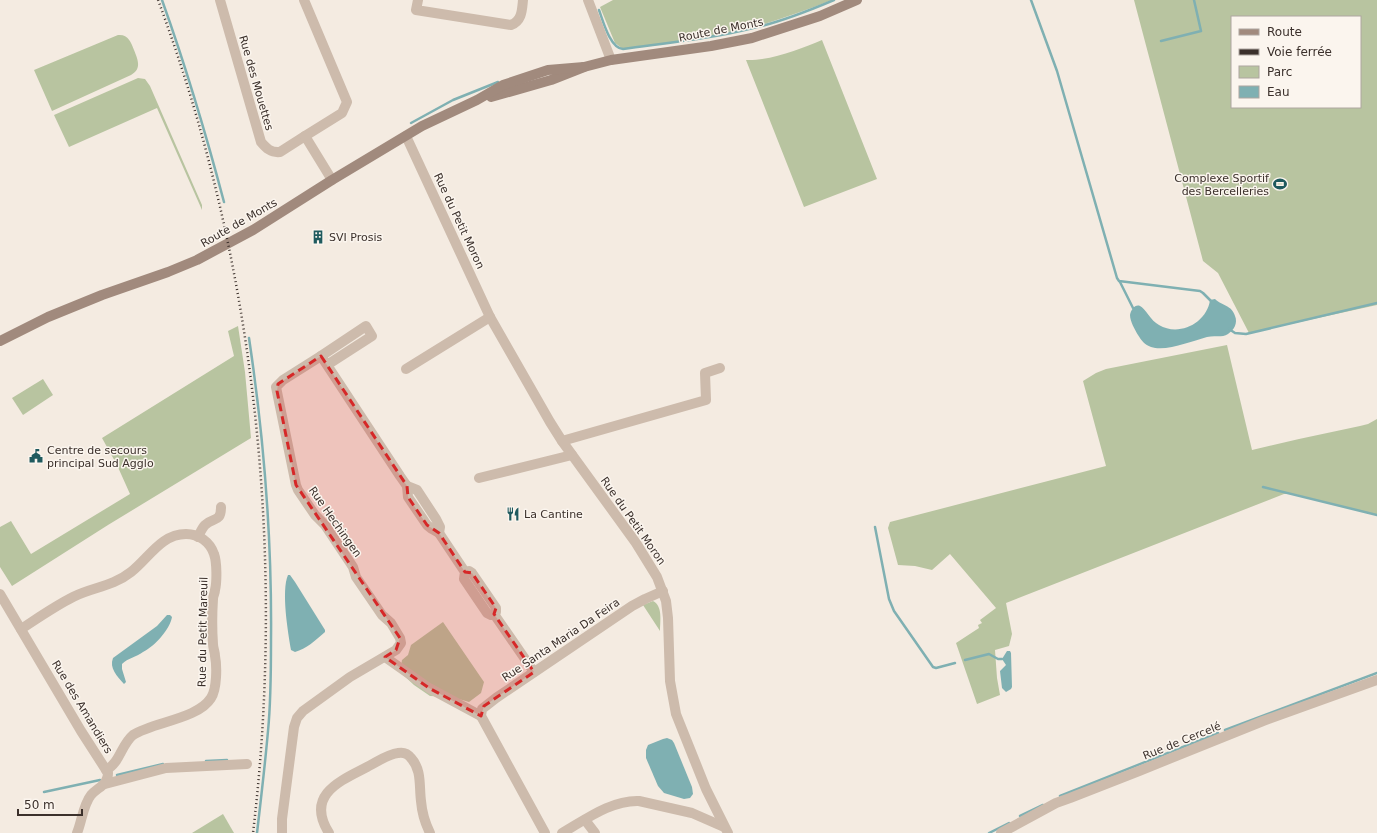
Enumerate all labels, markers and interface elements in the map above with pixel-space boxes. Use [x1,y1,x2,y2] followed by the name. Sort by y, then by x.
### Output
[678,15,765,45] street label: Route de Monts
[1231,16,1361,108] legend
[1267,25,1302,39] text: Route
[236,34,276,132] street label: Rue des Mouettes
[1267,45,1332,59] text: Voie ferrée
[1267,65,1292,79] text: Parc
[1267,85,1290,99] text: Eau
[431,171,487,271] street label: Rue du Petit Moron
[1174,172,1270,198] place label: Complexe Sportif des Bercelleries
[1272,176,1288,192] sports icon: Complexe Sportif des Bercelleries
[199,196,280,250] street label: Route de Monts
[310,229,326,245] building icon: SVI Prosis
[329,231,382,244] place label: SVI Prosis
[47,444,154,470] place label: Centre de secours principal Sud Agglo
[28,448,44,464] public building icon: Centre de secours principal Sud Agglo
[598,475,668,567] street label: Rue du Petit Moron
[306,484,364,560] street label: Rue Hechingen
[505,506,521,522] restaurant icon: La Cantine
[524,508,583,521] place label: La Cantine
[196,577,210,687] street label: Rue du Petit Mareuil
[500,596,622,684] street label: Rue Santa Maria Da Feira
[49,658,115,756] street label: Rue des Amandiers
[1141,719,1223,763] street label: Rue de Cercelé
[18,791,82,817] scale bar
[24,798,55,812] text: 50 m

